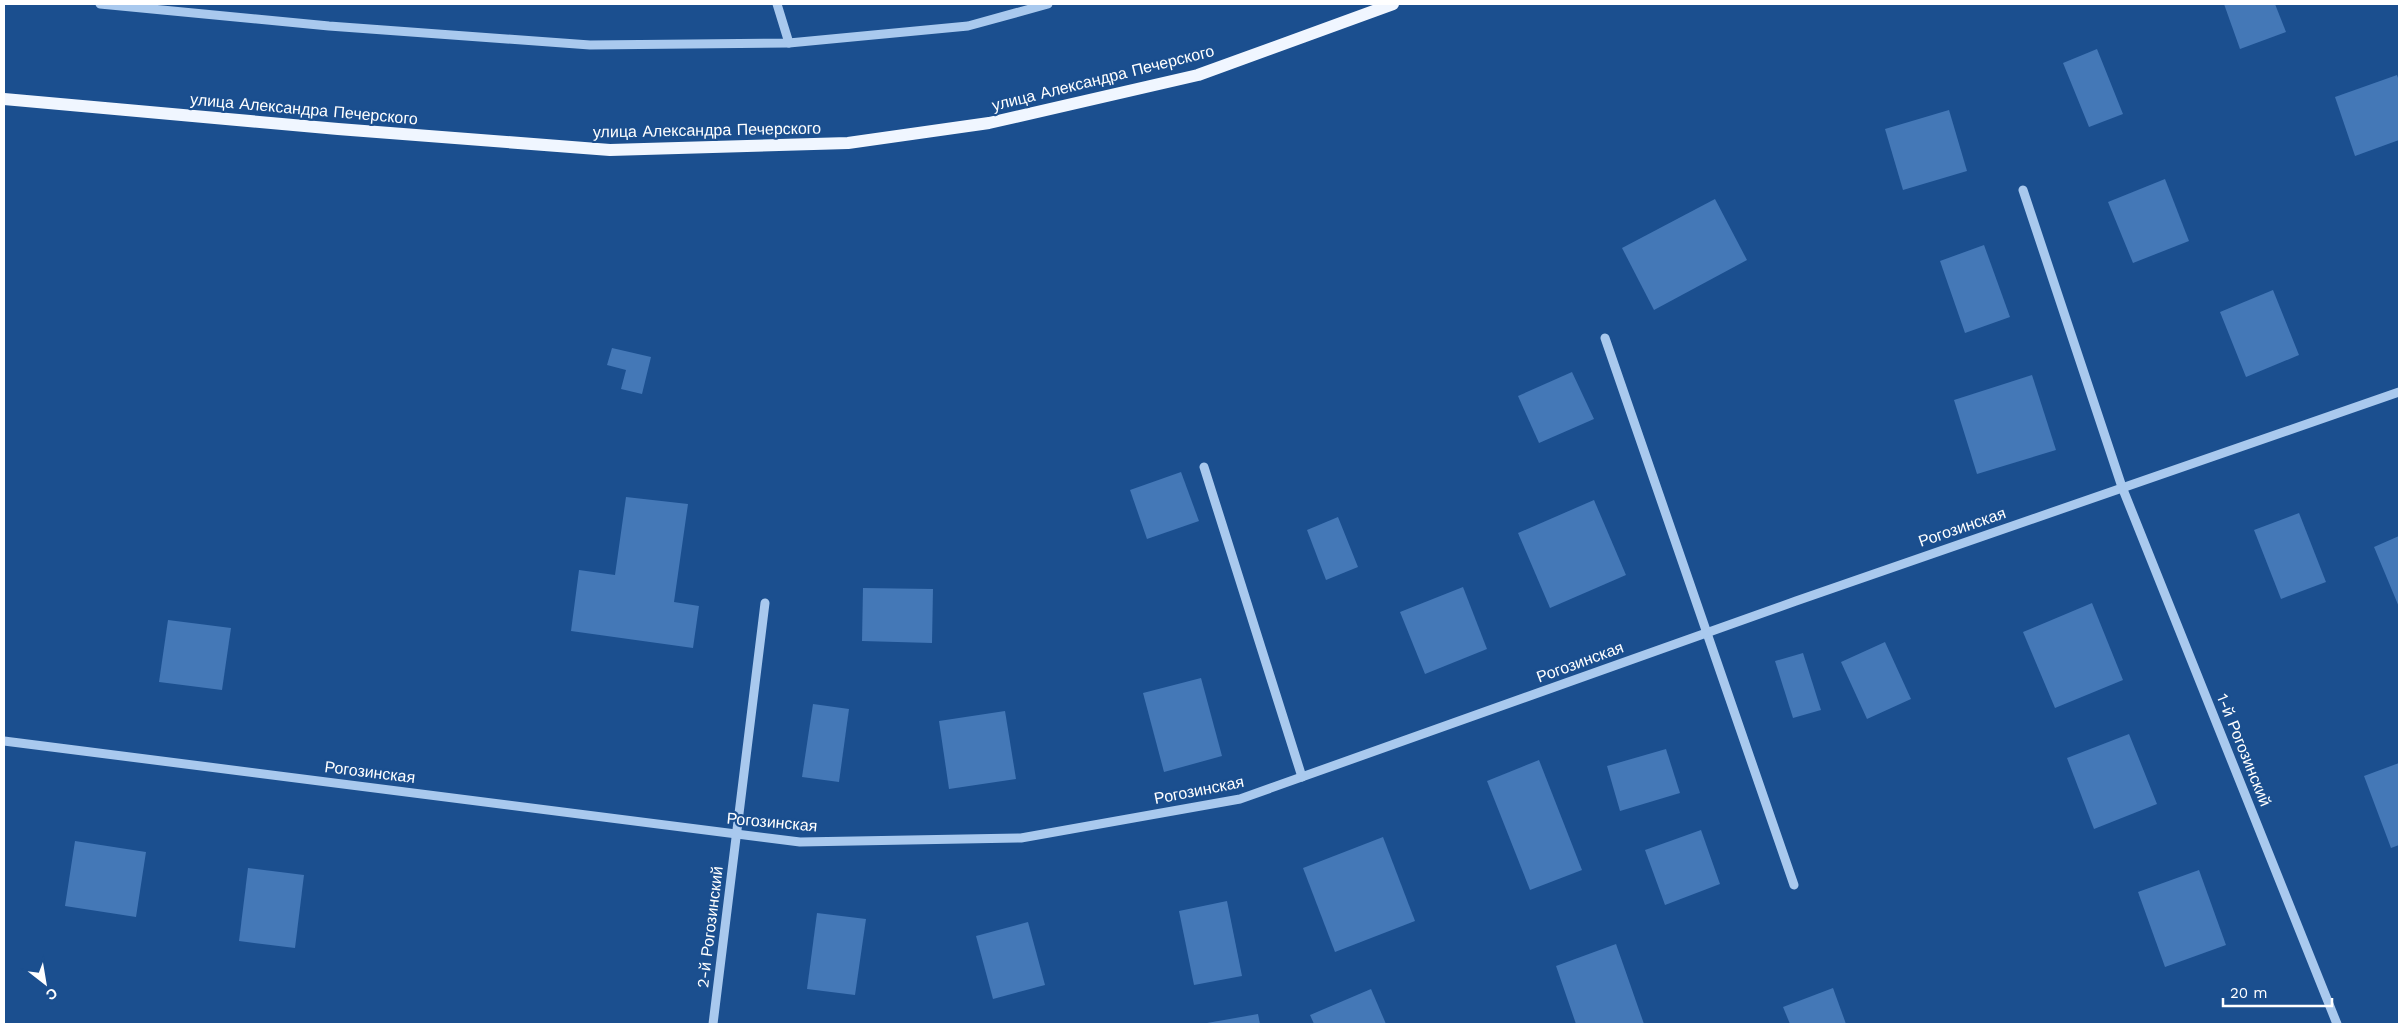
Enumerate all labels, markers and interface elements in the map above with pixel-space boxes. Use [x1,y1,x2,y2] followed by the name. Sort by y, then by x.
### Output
[990,41,1216,115] street label: улица Александра Печерского
[189,90,419,128] street label: улица Александра Печерского
[593,119,821,141] street label: улица Александра Печерского
[1916,503,2008,551] street label: Рогозинская
[1534,637,1626,687] street label: Рогозинская
[2213,691,2275,809] street label: 1-й Рогозинский
[324,757,416,787] street label: Рогозинская
[1152,772,1246,808] street label: Рогозинская
[726,809,818,835] street label: Рогозинская
[693,865,727,989] street label: 2-й Рогозинский
[20,958,70,1008] north arrow
[2223,976,2332,1008] scale bar
[2230,984,2268,1002] text: 20 m
[43,985,60,1004] text: С

